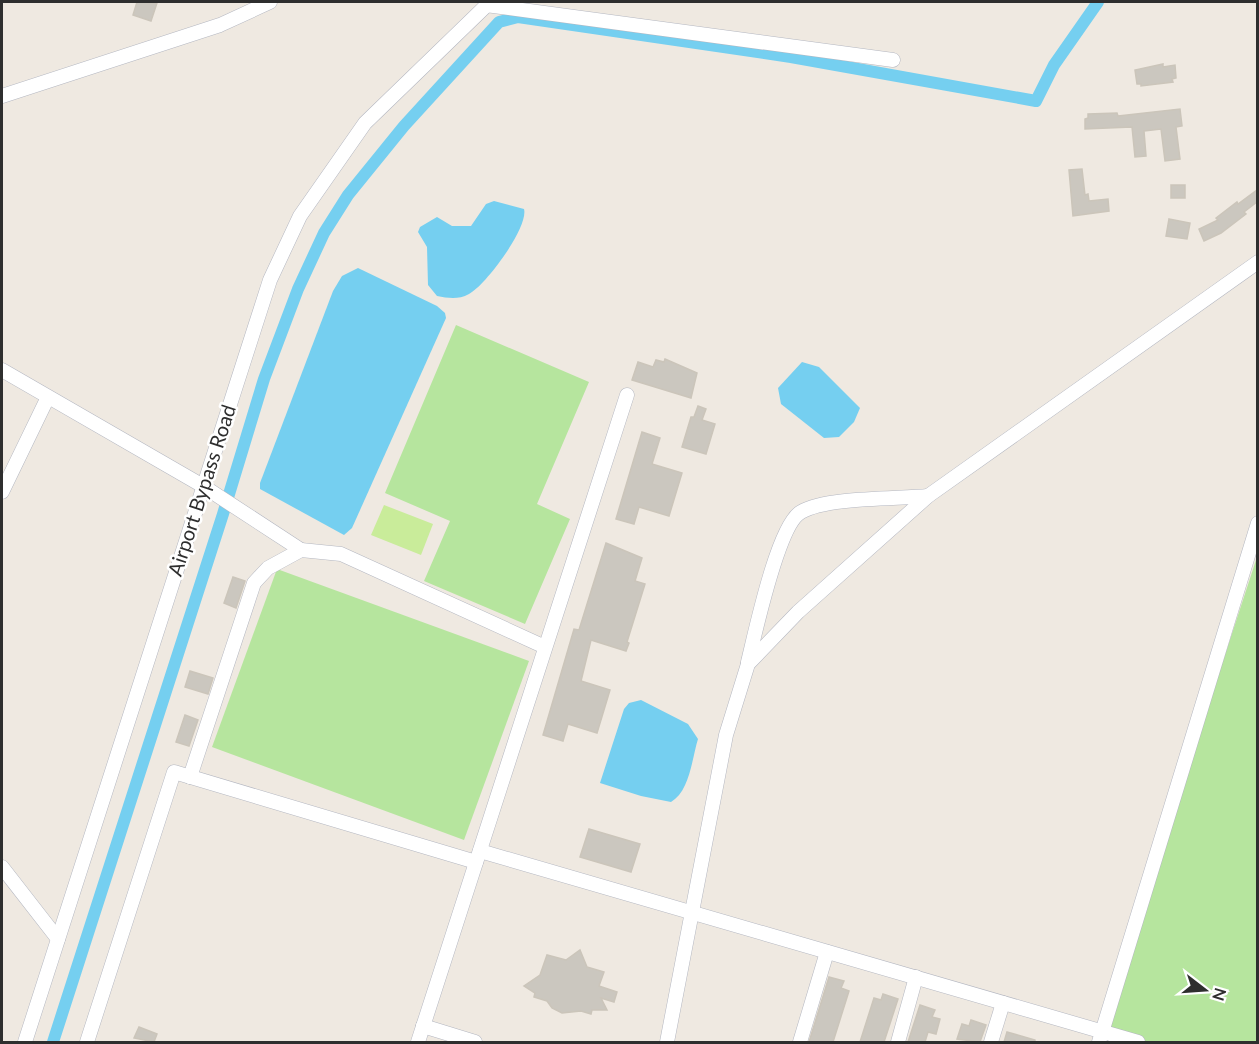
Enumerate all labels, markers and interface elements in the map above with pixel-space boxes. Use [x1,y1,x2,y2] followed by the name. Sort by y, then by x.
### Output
[162,401,240,579] street label: Airport Bypass Road
[1175,960,1235,1020] north arrow
[1209,986,1231,1003] text: N

